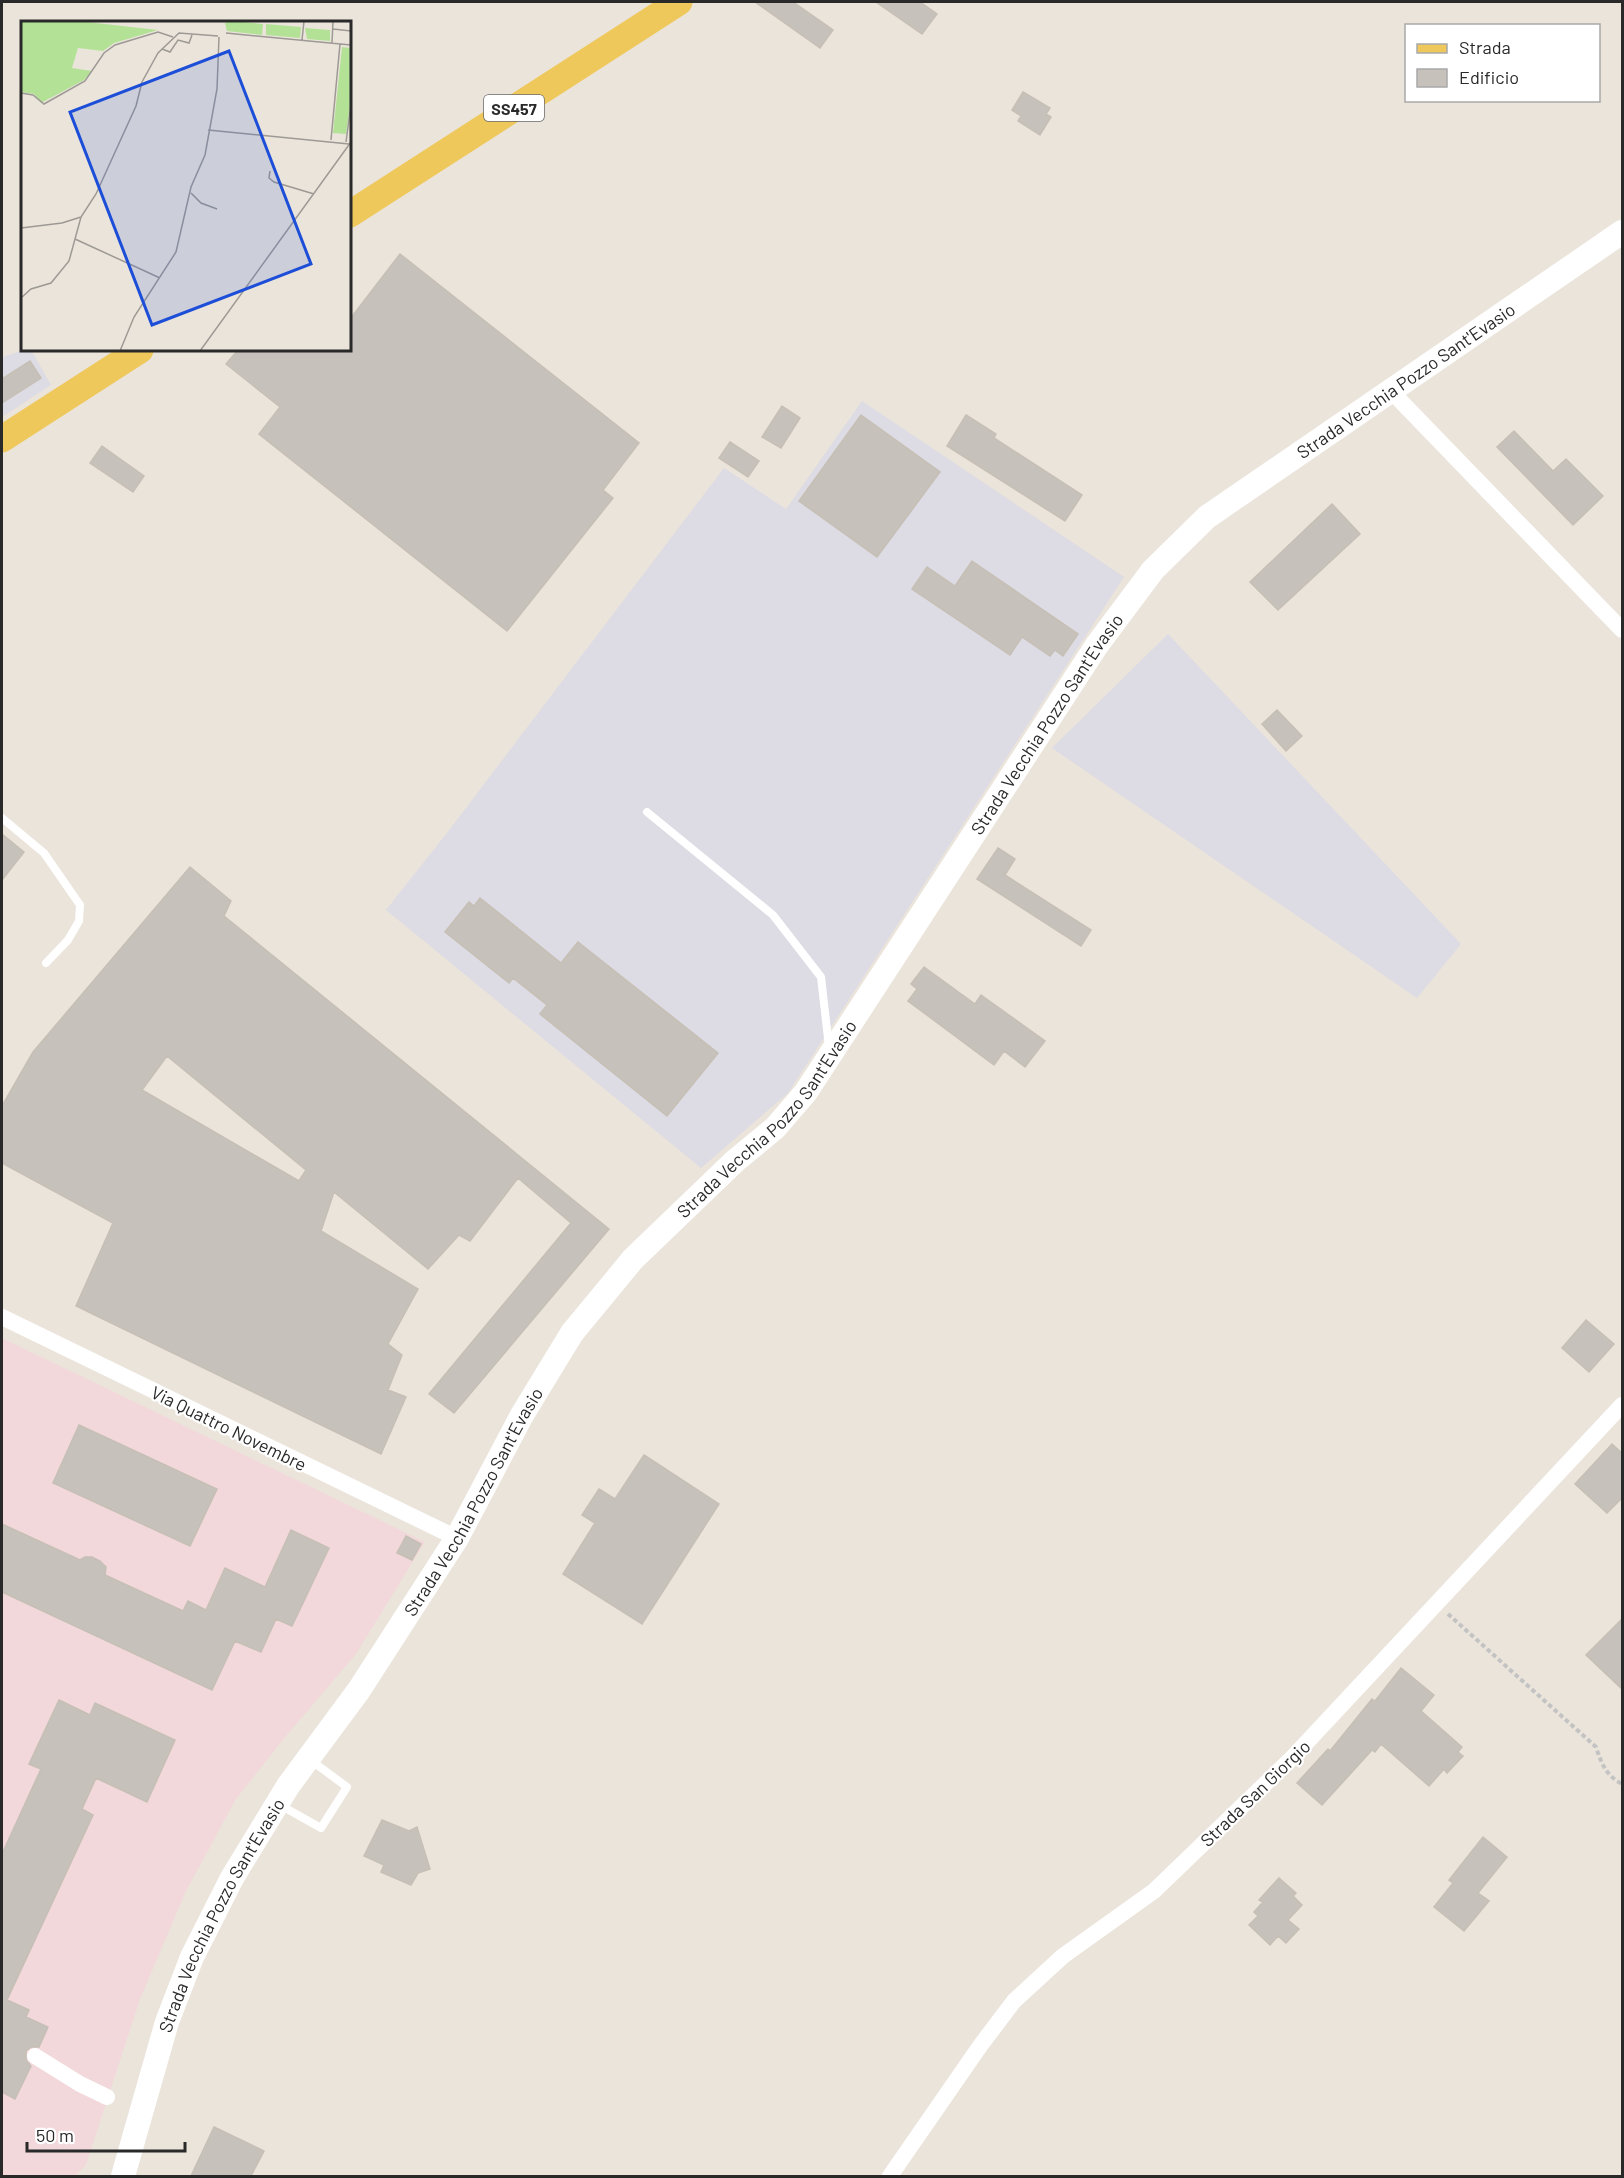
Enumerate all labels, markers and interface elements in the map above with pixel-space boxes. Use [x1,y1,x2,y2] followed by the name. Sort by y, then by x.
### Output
[21,21,351,351] inset map
[1405,24,1600,102] legend
[1459,36,1511,58] text: Strada
[1459,66,1519,88] text: Edificio
[484,95,544,121] road number: SS457
[1292,298,1519,463] street label: Strada Vecchia Pozzo Sant'Evasio
[966,609,1128,838] street label: Strada Vecchia Pozzo Sant'Evasio
[672,1016,861,1222] street label: Strada Vecchia Pozzo Sant'Evasio
[148,1381,310,1475] street label: Via Quattro Novembre
[399,1383,547,1620] street label: Strada Vecchia Pozzo Sant'Evasio
[1195,1735,1315,1851] street label: Strada San Giorgio
[154,1794,289,2035] street label: Strada Vecchia Pozzo Sant'Evasio
[27,2115,184,2153] scale bar
[36,2124,74,2146] text: 50 m

